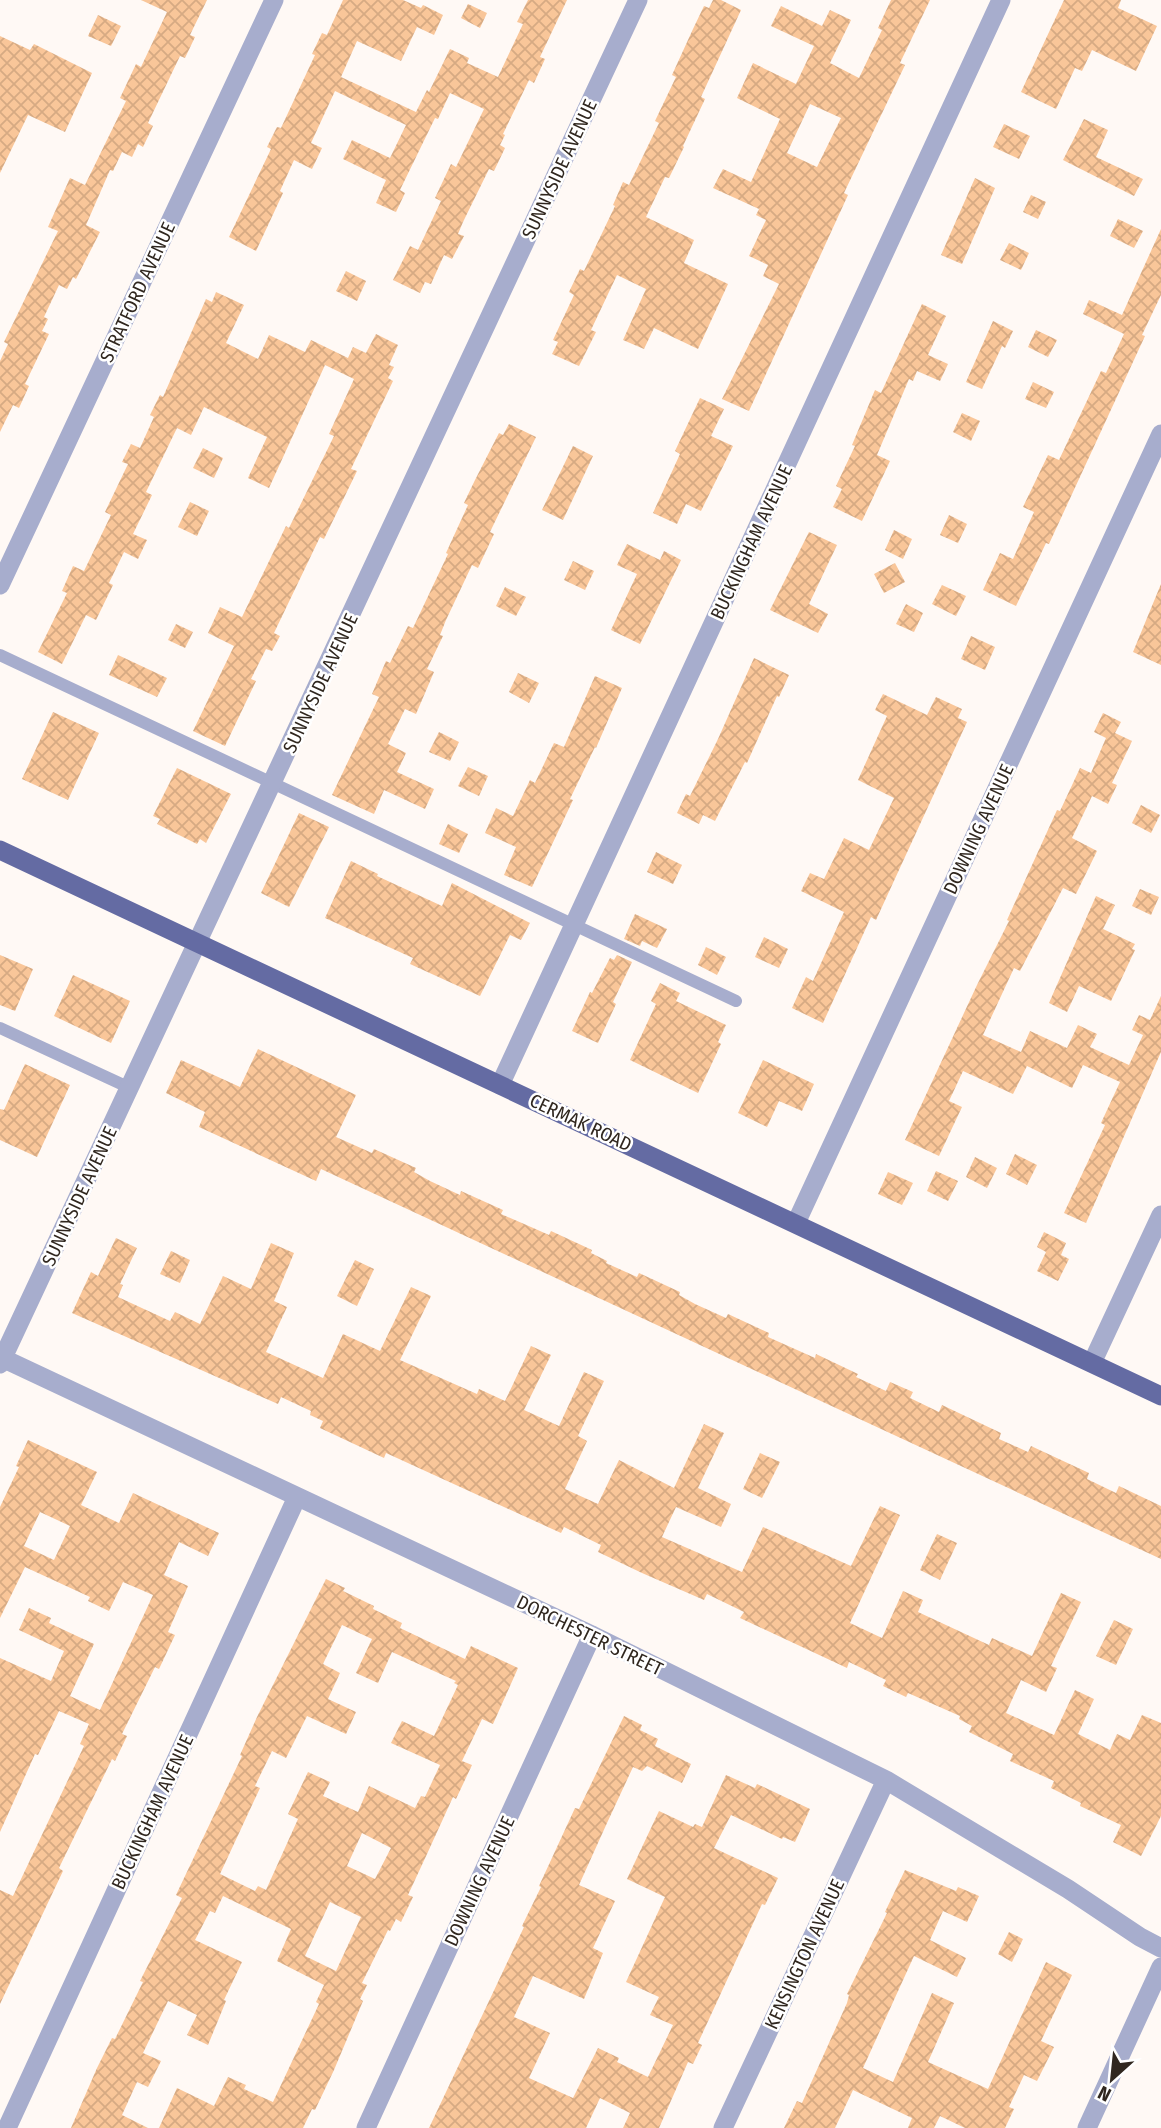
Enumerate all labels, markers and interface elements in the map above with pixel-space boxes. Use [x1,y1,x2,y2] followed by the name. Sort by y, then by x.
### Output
[517,96,602,243] street label: SUNNYSIDE AVENUE
[95,219,180,366] street label: STRATFORD AVENUE
[706,461,797,623] street label: BUCKINGHAM AVENUE
[278,610,363,757] street label: SUNNYSIDE AVENUE
[938,761,1019,898] street label: DOWNING AVENUE
[526,1089,635,1156] street label: CERMAK ROAD
[37,1123,122,1270] street label: SUNNYSIDE AVENUE
[513,1590,667,1681] street label: DORCHESTER STREET
[107,1731,198,1893] street label: BUCKINGHAM AVENUE
[439,1813,520,1950] street label: DOWNING AVENUE
[760,1875,849,2033] street label: KENSINGTON AVENUE
[1077,2044,1147,2114] north arrow
[1094,2081,1115,2107] text: N

